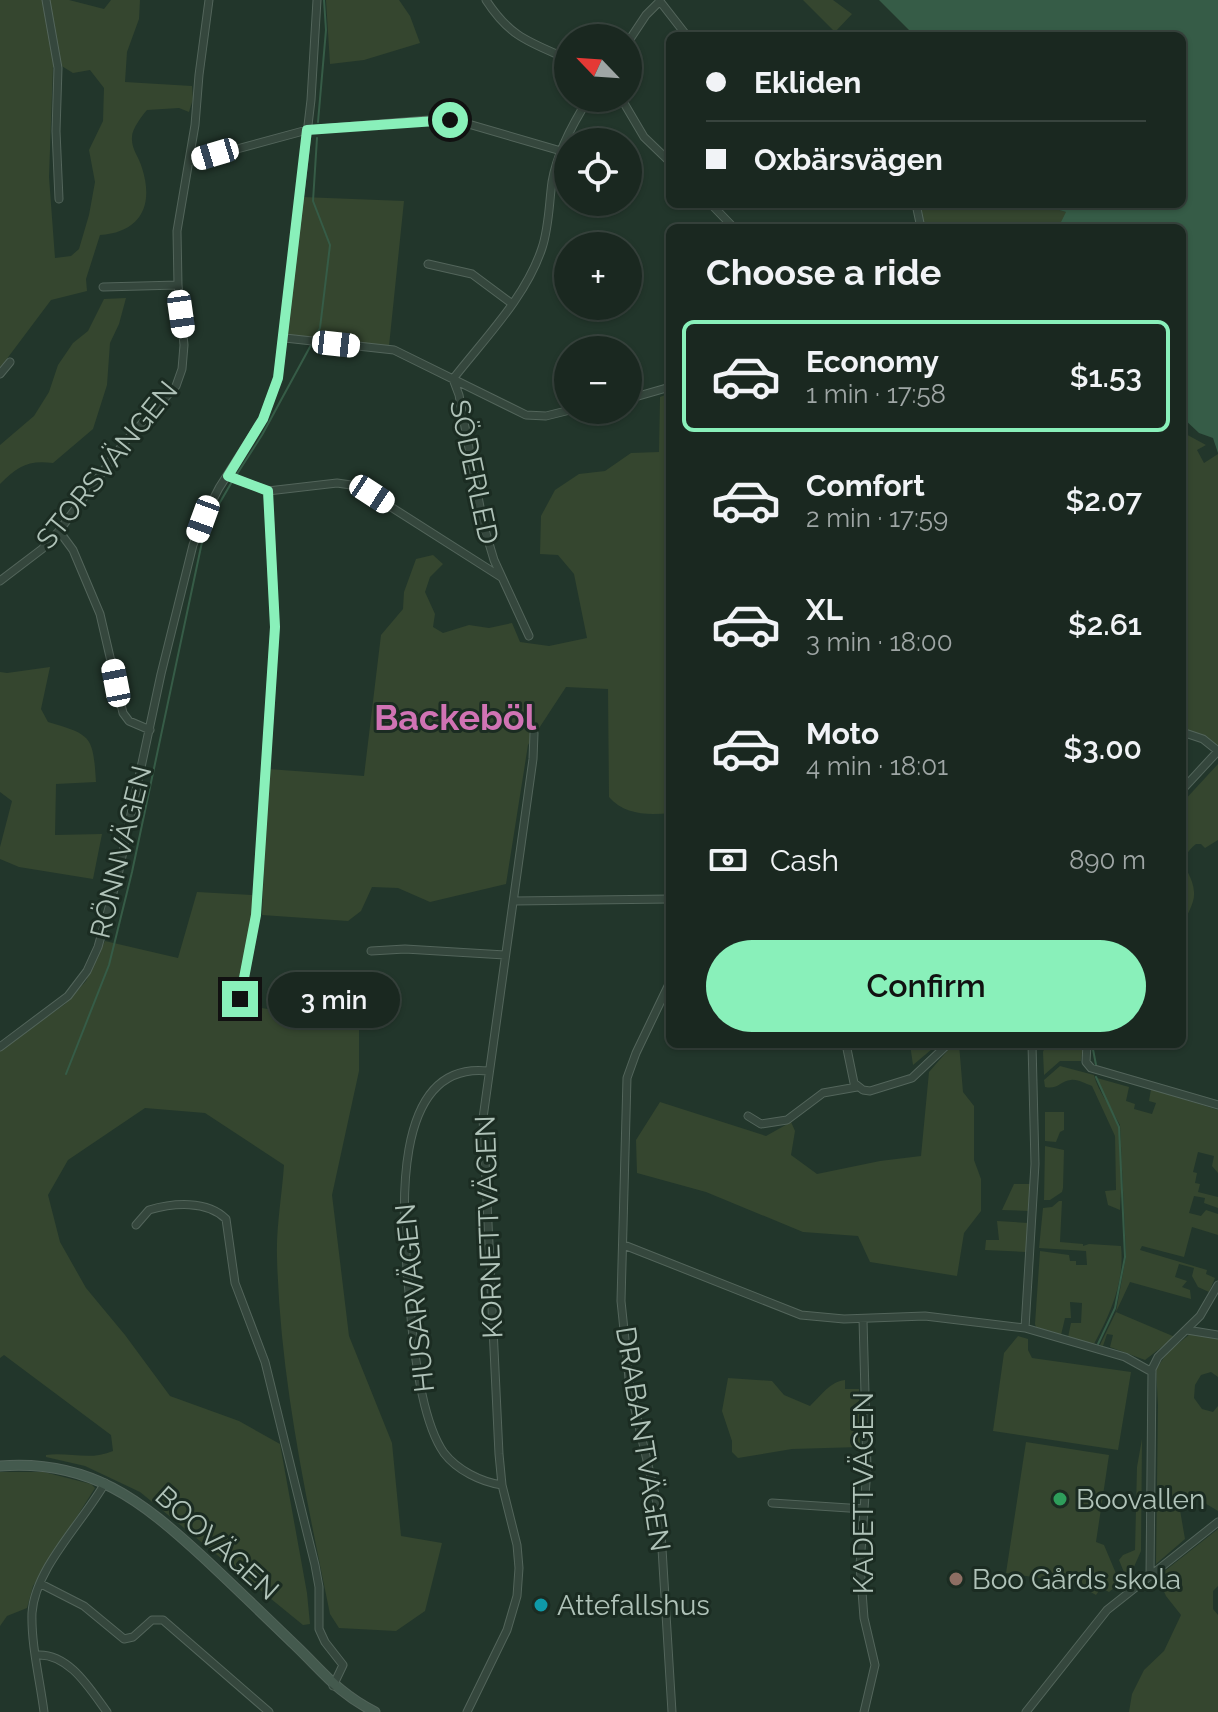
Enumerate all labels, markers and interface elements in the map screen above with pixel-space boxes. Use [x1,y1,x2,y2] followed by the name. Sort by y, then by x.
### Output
[554,24,642,112] north arrow
[554,24,642,424] map controls
[754,65,861,100] text: Ekliden
[432,102,468,138] route start
[554,128,642,216] button: locate
[189,136,241,172] car
[754,142,943,177] text: Oxbärsvägen
[554,232,642,320] button: +
[706,251,941,293] text: Choose a ride
[166,289,196,339] car
[311,330,361,358] car
[554,336,642,424] button: −
[710,340,782,412] icon: car
[806,344,939,379] text: Economy
[1070,359,1142,394] text: $1.53
[29,375,185,555] street label: STORSVÄNGEN
[806,379,946,409] text: 1 min · 17:58
[443,397,505,547] street label: SÖDERLED
[710,464,782,536] icon: car
[806,468,925,503] text: Comfort
[345,471,399,517] car
[1065,483,1142,518] text: $2.07
[184,492,222,546] car
[806,503,948,533] text: 2 min · 17:59
[710,588,782,660] icon: car
[806,592,843,627] text: XL
[1068,607,1142,642] text: $2.61
[806,627,953,657] text: 3 min · 18:00
[100,657,132,709] car
[374,696,537,738] district label: Backeböl
[710,712,782,784] icon: car
[806,716,879,751] text: Moto
[1064,731,1142,766] text: $3.00
[806,751,948,781] text: 4 min · 18:01
[84,762,158,942] street label: RÖNNVÄGEN
[706,838,750,882] icon: cash
[770,843,839,878] text: Cash
[1069,845,1146,875] text: 890 m
[706,940,1146,1032] button: Confirm
[268,971,400,1027] callout: 3 min
[222,981,258,1017] route end
[301,985,367,1015] text: 3 min
[469,1115,509,1339] street label: KORNETTVÄGEN
[389,1202,441,1394] street label: HUSARVÄGEN
[609,1324,677,1554] street label: DRABANTVÄGEN
[847,1392,880,1594] street label: KADETTVÄGEN
[149,1479,285,1607] street label: BOOVÄGEN
[1076,1483,1205,1516] place label: Boovallen
[1051,1490,1069,1508] marker: Boovallen
[972,1563,1181,1596] place label: Boo Gårds skola
[947,1570,965,1588] marker: Boo Gårds skola
[557,1589,710,1622] place label: Attefallshus
[532,1596,550,1614] marker: Attefallshus

